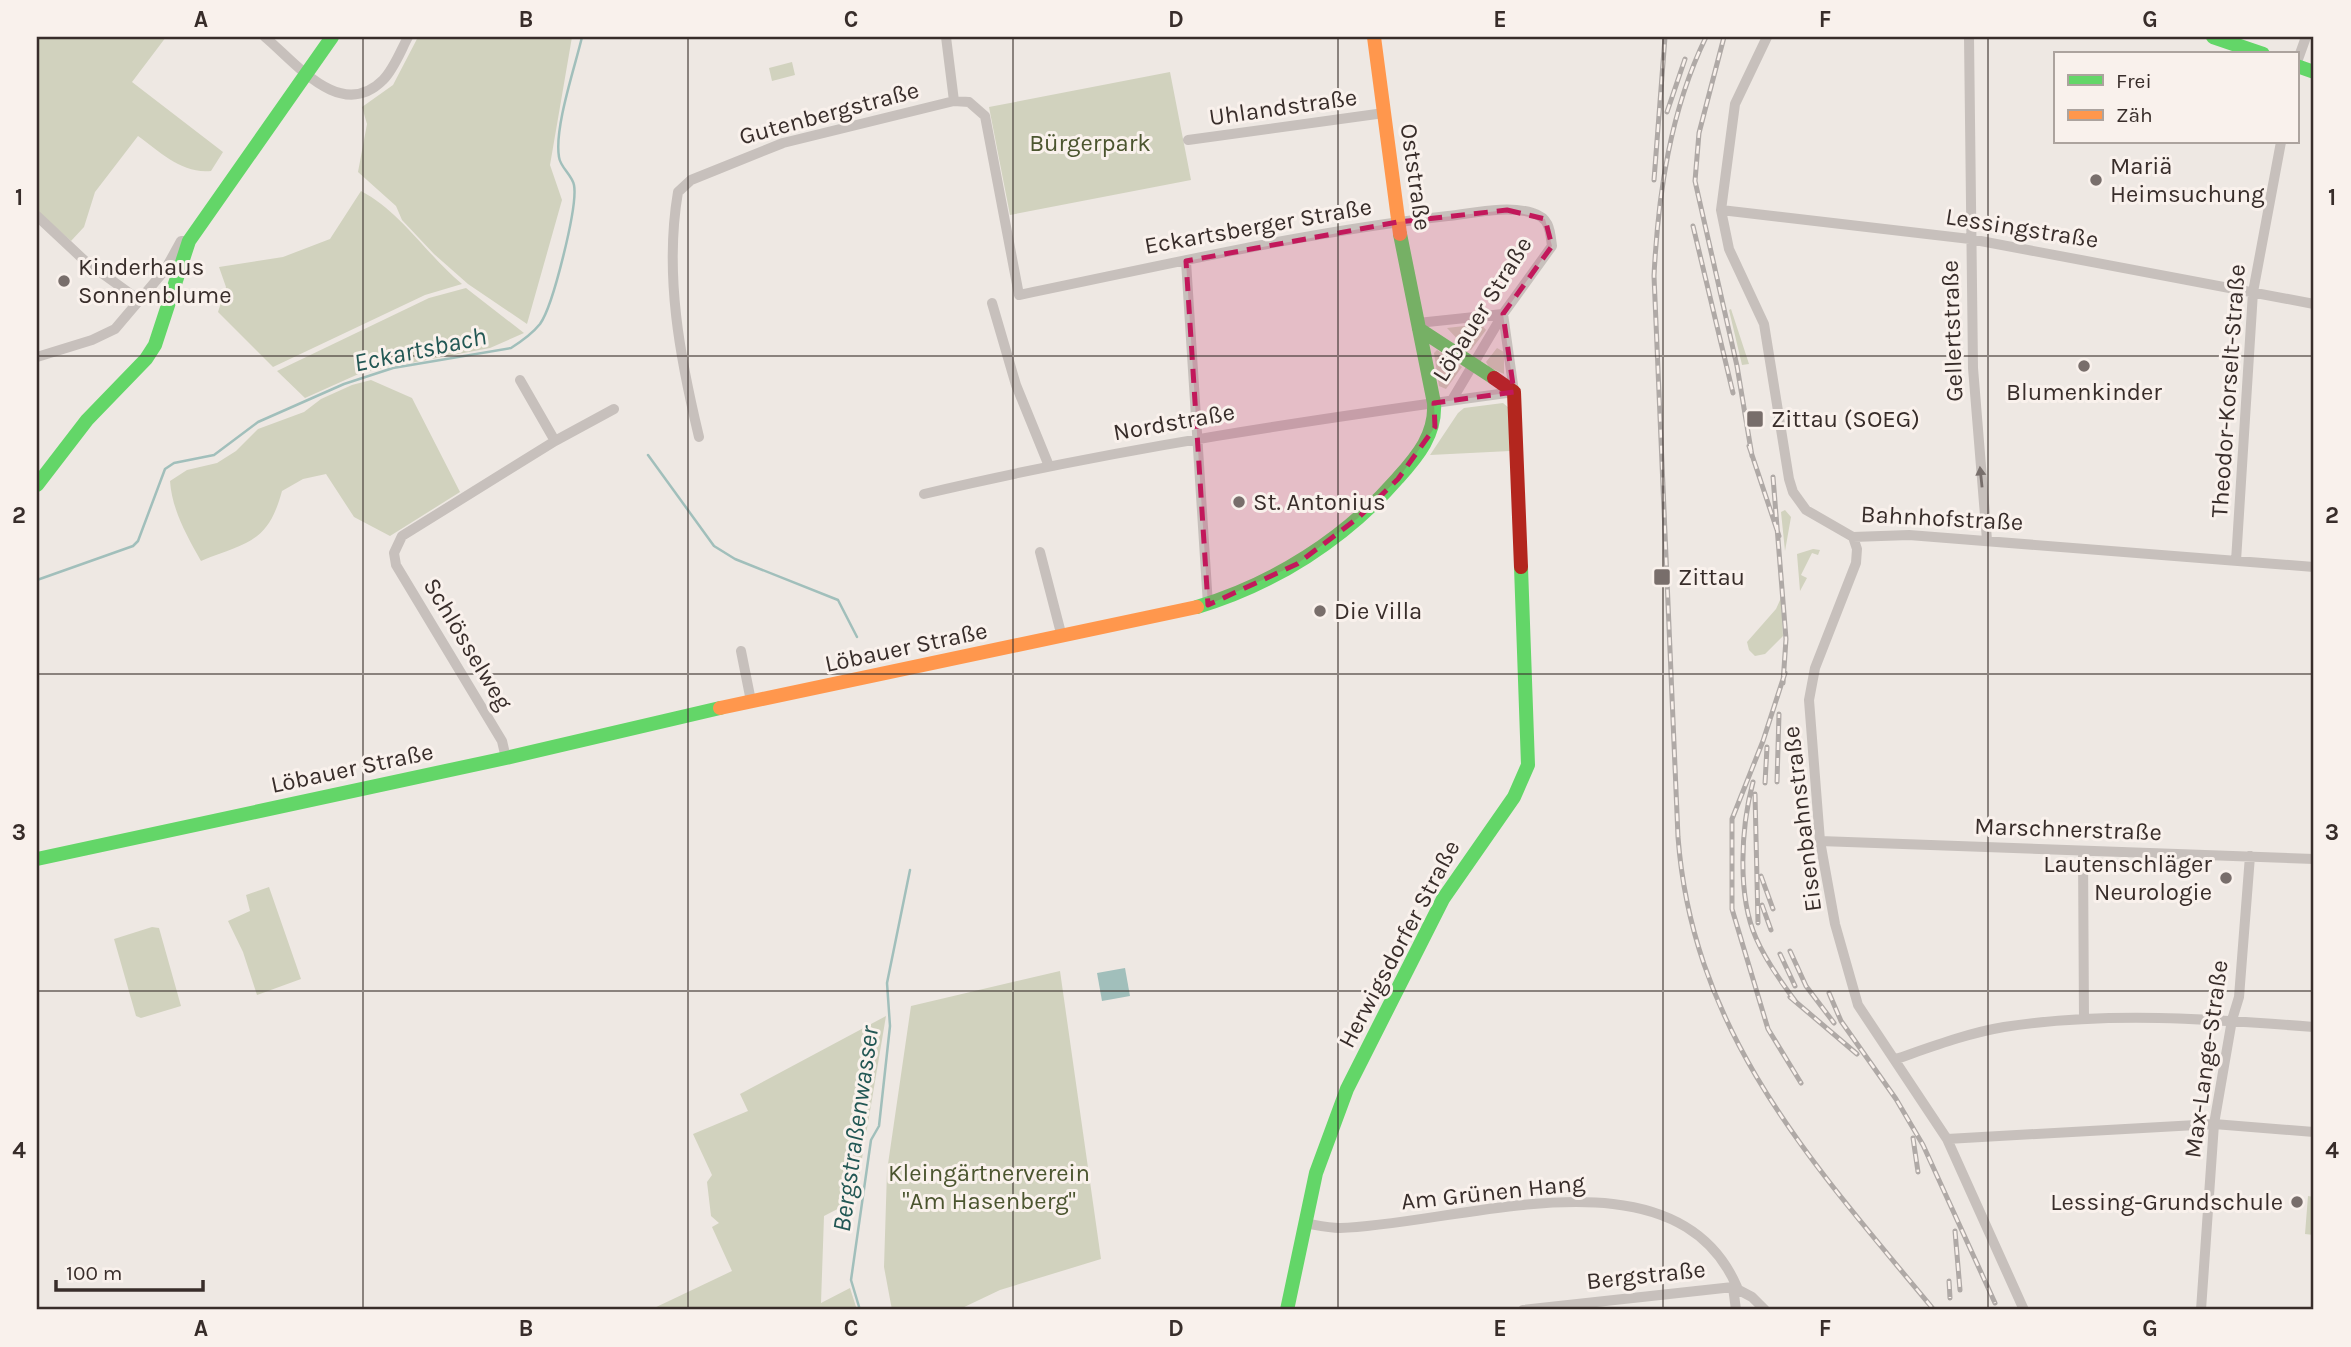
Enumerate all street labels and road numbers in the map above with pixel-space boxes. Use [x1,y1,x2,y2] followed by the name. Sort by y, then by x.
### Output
[736,76,922,150] street label: Gutenbergstraße
[1207,83,1359,131] street label: Uhlandstraße
[1395,122,1437,232] street label: Oststraße
[1142,192,1374,260] street label: Eckartsberger Straße
[1943,202,2101,254] street label: Lessingstraße
[1426,231,1538,387] street label: Löbauer Straße
[1936,260,1968,402] street label: Gellertstraße
[2205,263,2251,519] street label: Theodor-Korselt-Straße
[1111,398,1237,446] street label: Nordstraße
[1860,500,2024,536] street label: Bahnhofstraße
[418,573,519,715] street label: Schlösselweg
[822,616,990,678] street label: Löbauer Straße
[1777,724,1827,914] street label: Eisenbahnstraße
[268,737,436,799] street label: Löbauer Straße
[1974,812,2162,846] street label: Marschnerstraße
[1332,835,1466,1053] street label: Herwigsdorfer Straße
[2178,958,2234,1160] street label: Max-Lange-Straße
[1400,1168,1587,1216] street label: Am Grünen Hang
[1585,1255,1707,1295] street label: Bergstraße

